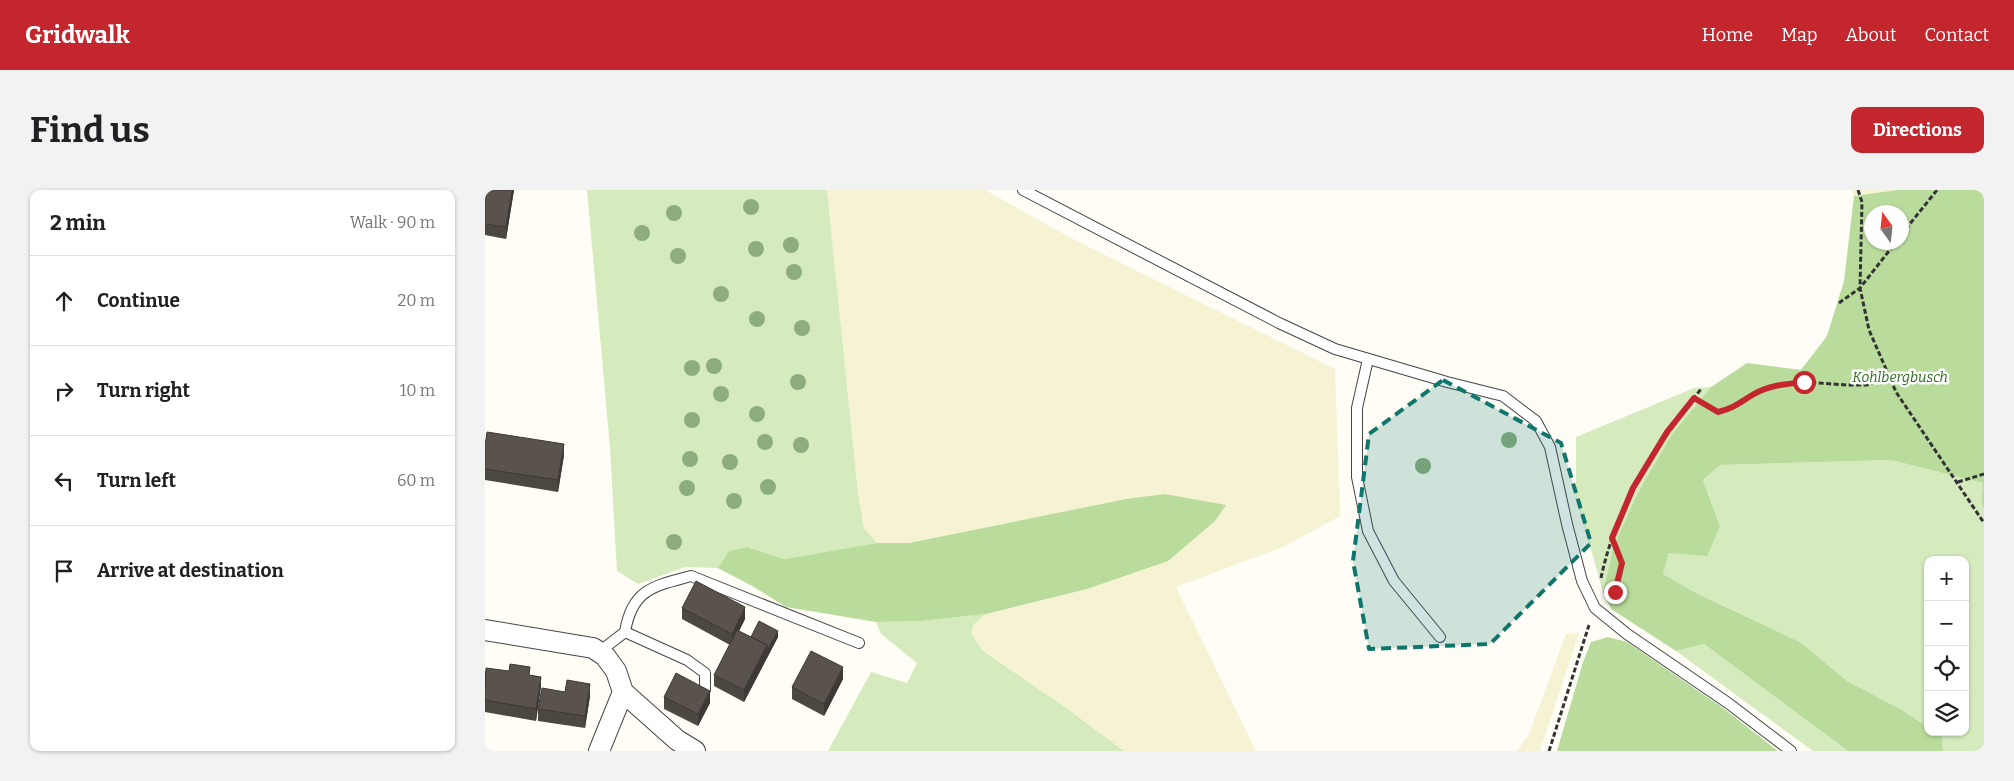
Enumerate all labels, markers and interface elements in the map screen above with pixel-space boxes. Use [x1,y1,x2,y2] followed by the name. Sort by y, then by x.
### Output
[25,21,130,49] text: Gridwalk
[1702,24,1753,46] text: Home
[1781,24,1817,46] text: Map
[1845,24,1896,46] text: About
[1924,24,1989,46] text: Contact
[1851,107,1984,153] button: Directions
[30,109,150,151] text: Find us
[1864,205,1909,250] north arrow
[50,210,106,236] text: 2 min
[350,213,435,232] text: Walk · 90 m
[50,287,78,315] icon: ahead
[97,289,180,312] text: Continue
[398,291,435,310] text: 20 m
[1852,369,1948,386] park label: Kohlbergbusch
[1793,371,1816,394] route start
[50,377,78,405] icon: right
[97,379,190,402] text: Turn right
[400,381,435,400] text: 10 m
[50,467,78,495] icon: left
[97,469,176,492] text: Turn left
[397,471,435,490] text: 60 m
[1924,556,1969,736] map controls
[1924,556,1969,601] button: +
[50,557,78,585] icon: arrive
[97,559,284,582] text: Arrive at destination
[1604,581,1627,604] route end
[1924,601,1969,646] button: −
[1924,646,1969,691] button: locate
[1924,691,1969,736] button: layers

